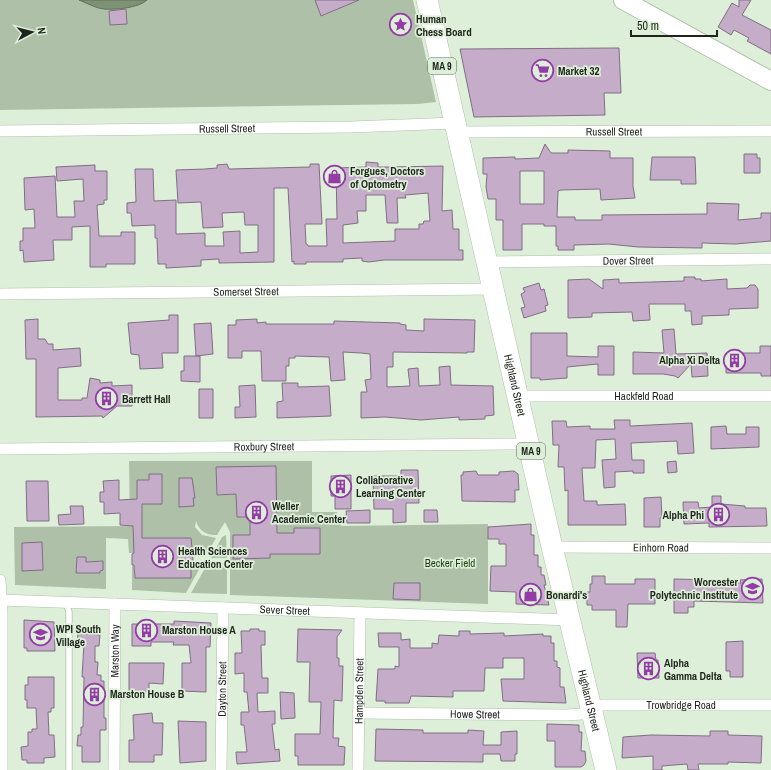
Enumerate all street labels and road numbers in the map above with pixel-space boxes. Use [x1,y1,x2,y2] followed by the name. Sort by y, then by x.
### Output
[428,58,456,74] road number: MA 9
[199,121,256,136] street label: Russell Street
[586,124,643,139] street label: Russell Street
[603,253,654,268] street label: Dover Street
[213,284,279,299] street label: Somerset Street
[501,353,529,418] street label: Highland Street
[614,389,674,403] street label: Hackfeld Road
[234,439,295,454] street label: Roxbury Street
[517,443,545,459] road number: MA 9
[633,540,689,555] street label: Einhorn Road
[259,602,311,618] street label: Sever Street
[108,624,122,677] street label: Marston Way
[352,658,366,724] street label: Hampden Street
[215,661,229,717] street label: Dayton Street
[575,668,603,733] street label: Highland Street
[646,698,716,712] street label: Trowbridge Road
[450,707,500,721] street label: Howe Street

